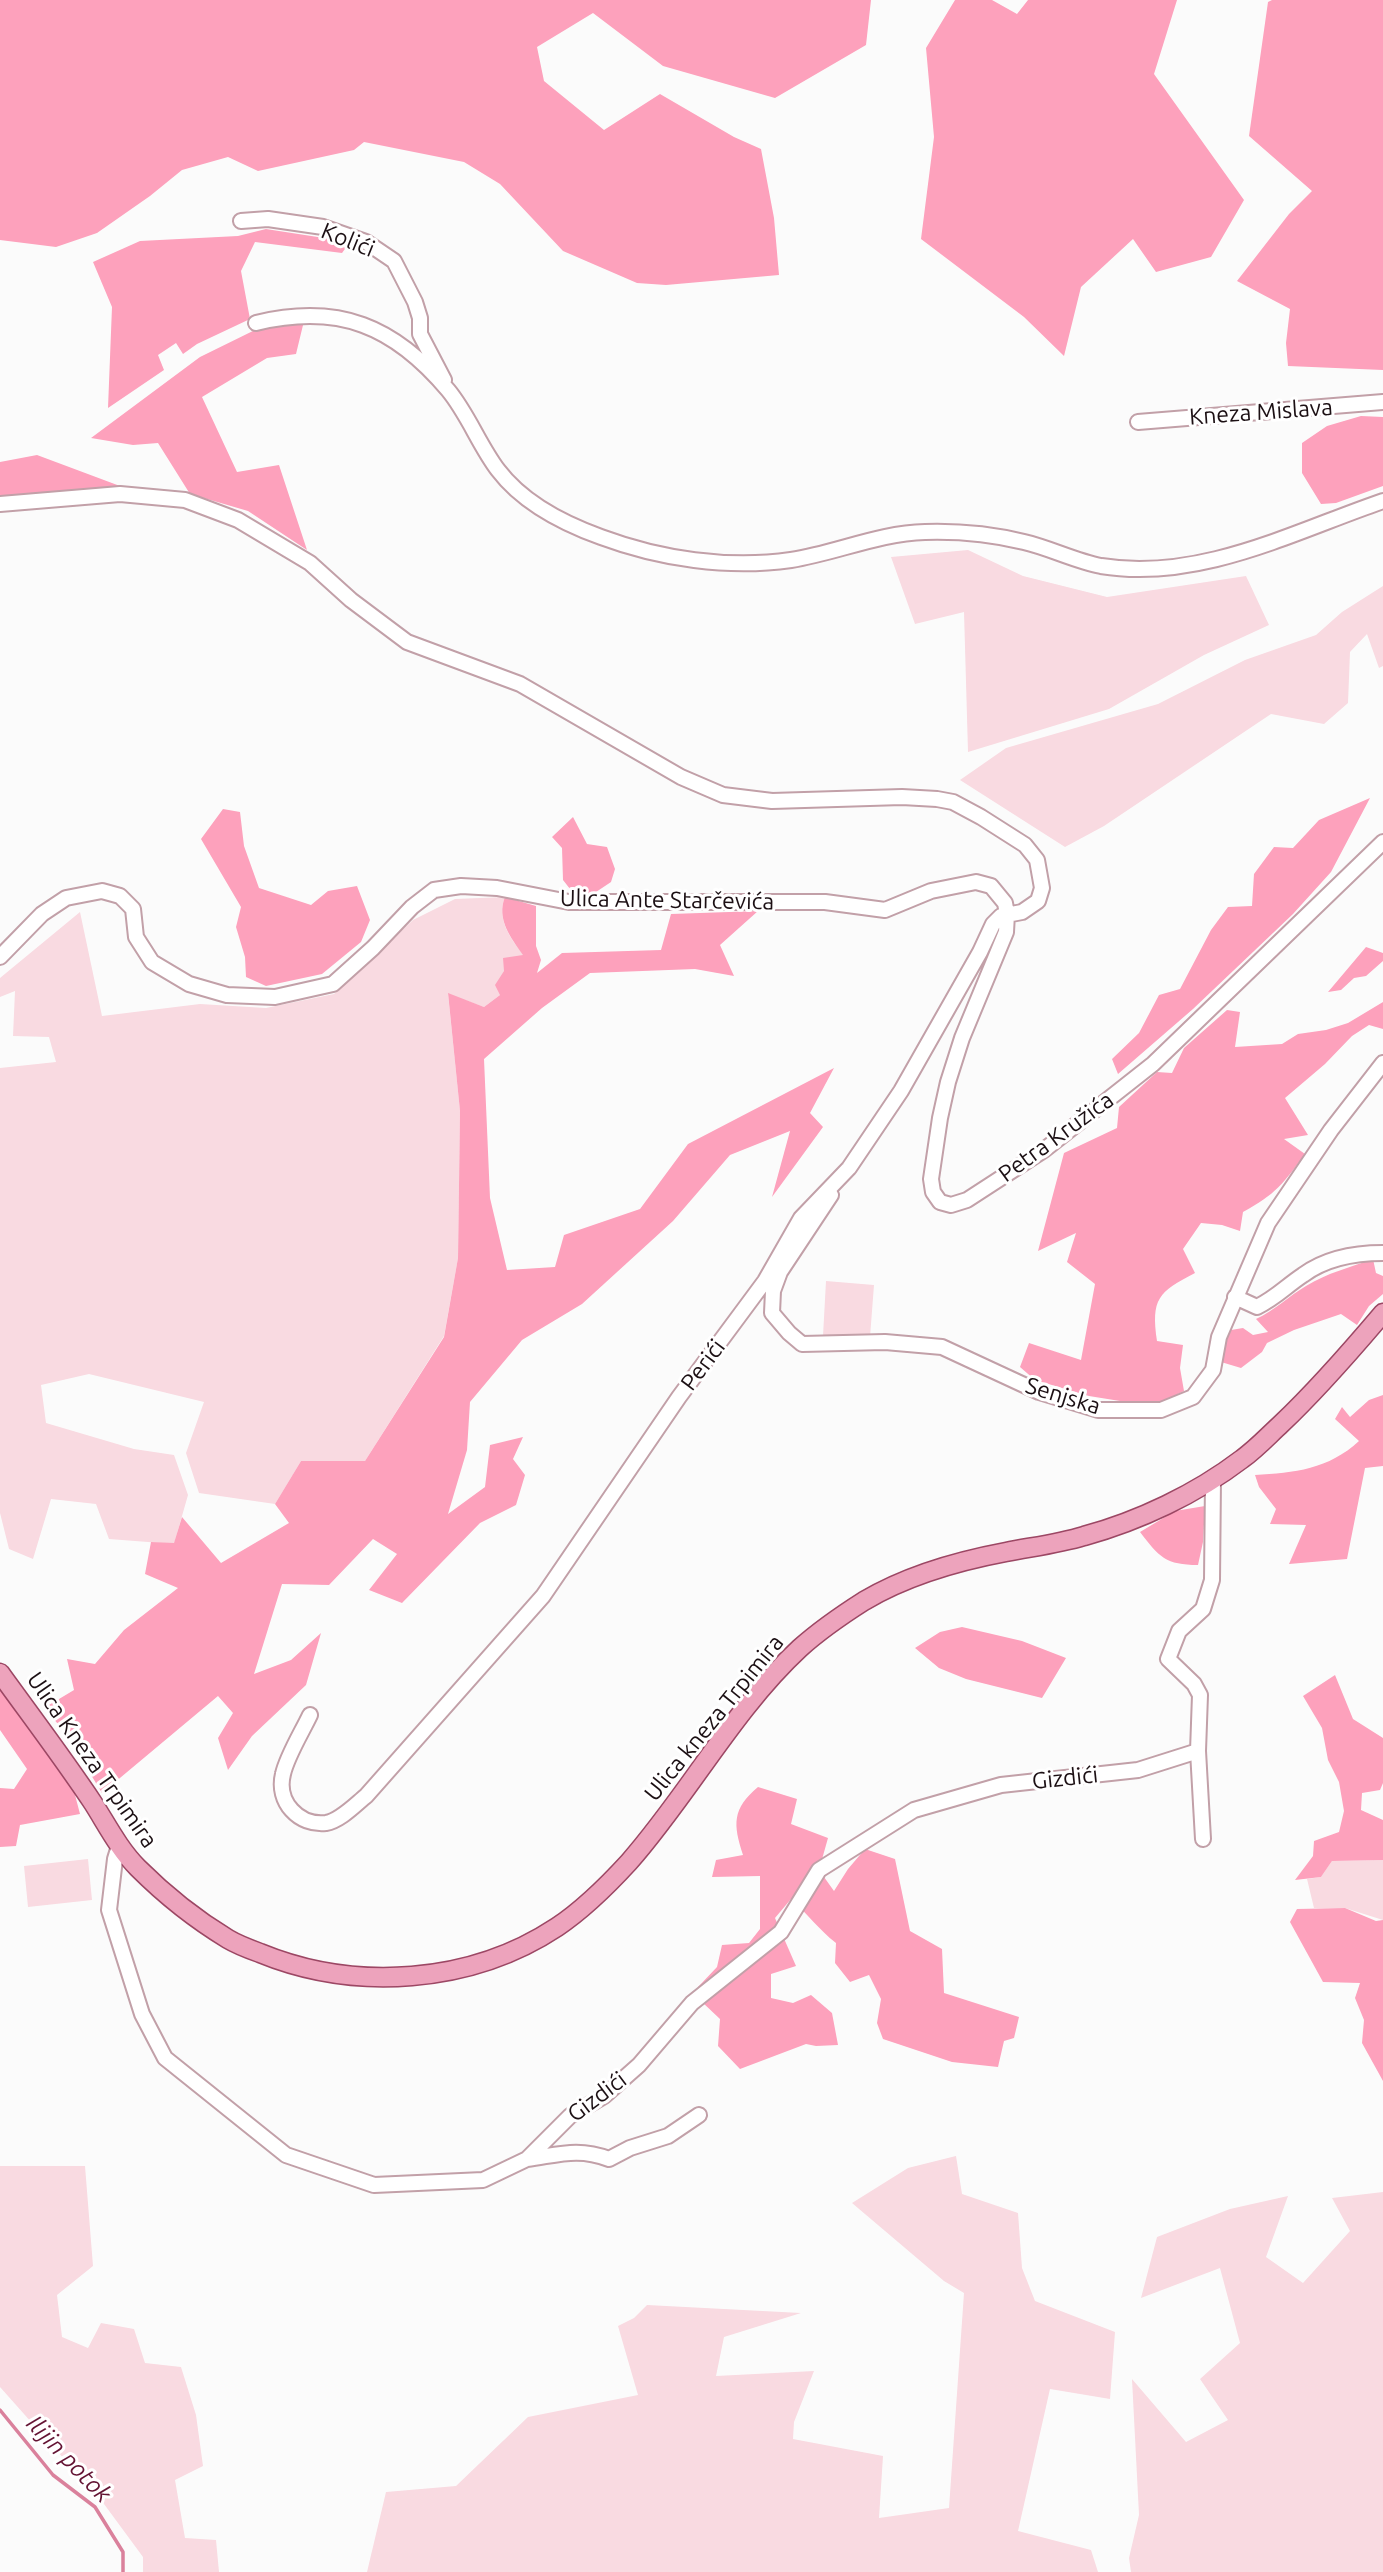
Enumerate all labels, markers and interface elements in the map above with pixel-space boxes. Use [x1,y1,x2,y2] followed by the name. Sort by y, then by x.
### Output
[317,217,379,263] street label: Kolići
[1188,393,1334,431] street label: Kneza Mislava
[560,884,774,916] street label: Ulica Ante Starčevića
[993,1086,1119,1188] street label: Petra Kružića
[675,1334,731,1396] street label: Perići
[1022,1372,1104,1420] street label: Senjska
[639,1629,789,1807] street label: Ulica kneza Trpimira
[21,1667,163,1853] street label: Ulica Kneza Trpimira
[1030,1761,1100,1795] street label: Gizdići
[562,2066,632,2128] street label: Gizdići
[20,2409,118,2509] water label: Ilijin potok

